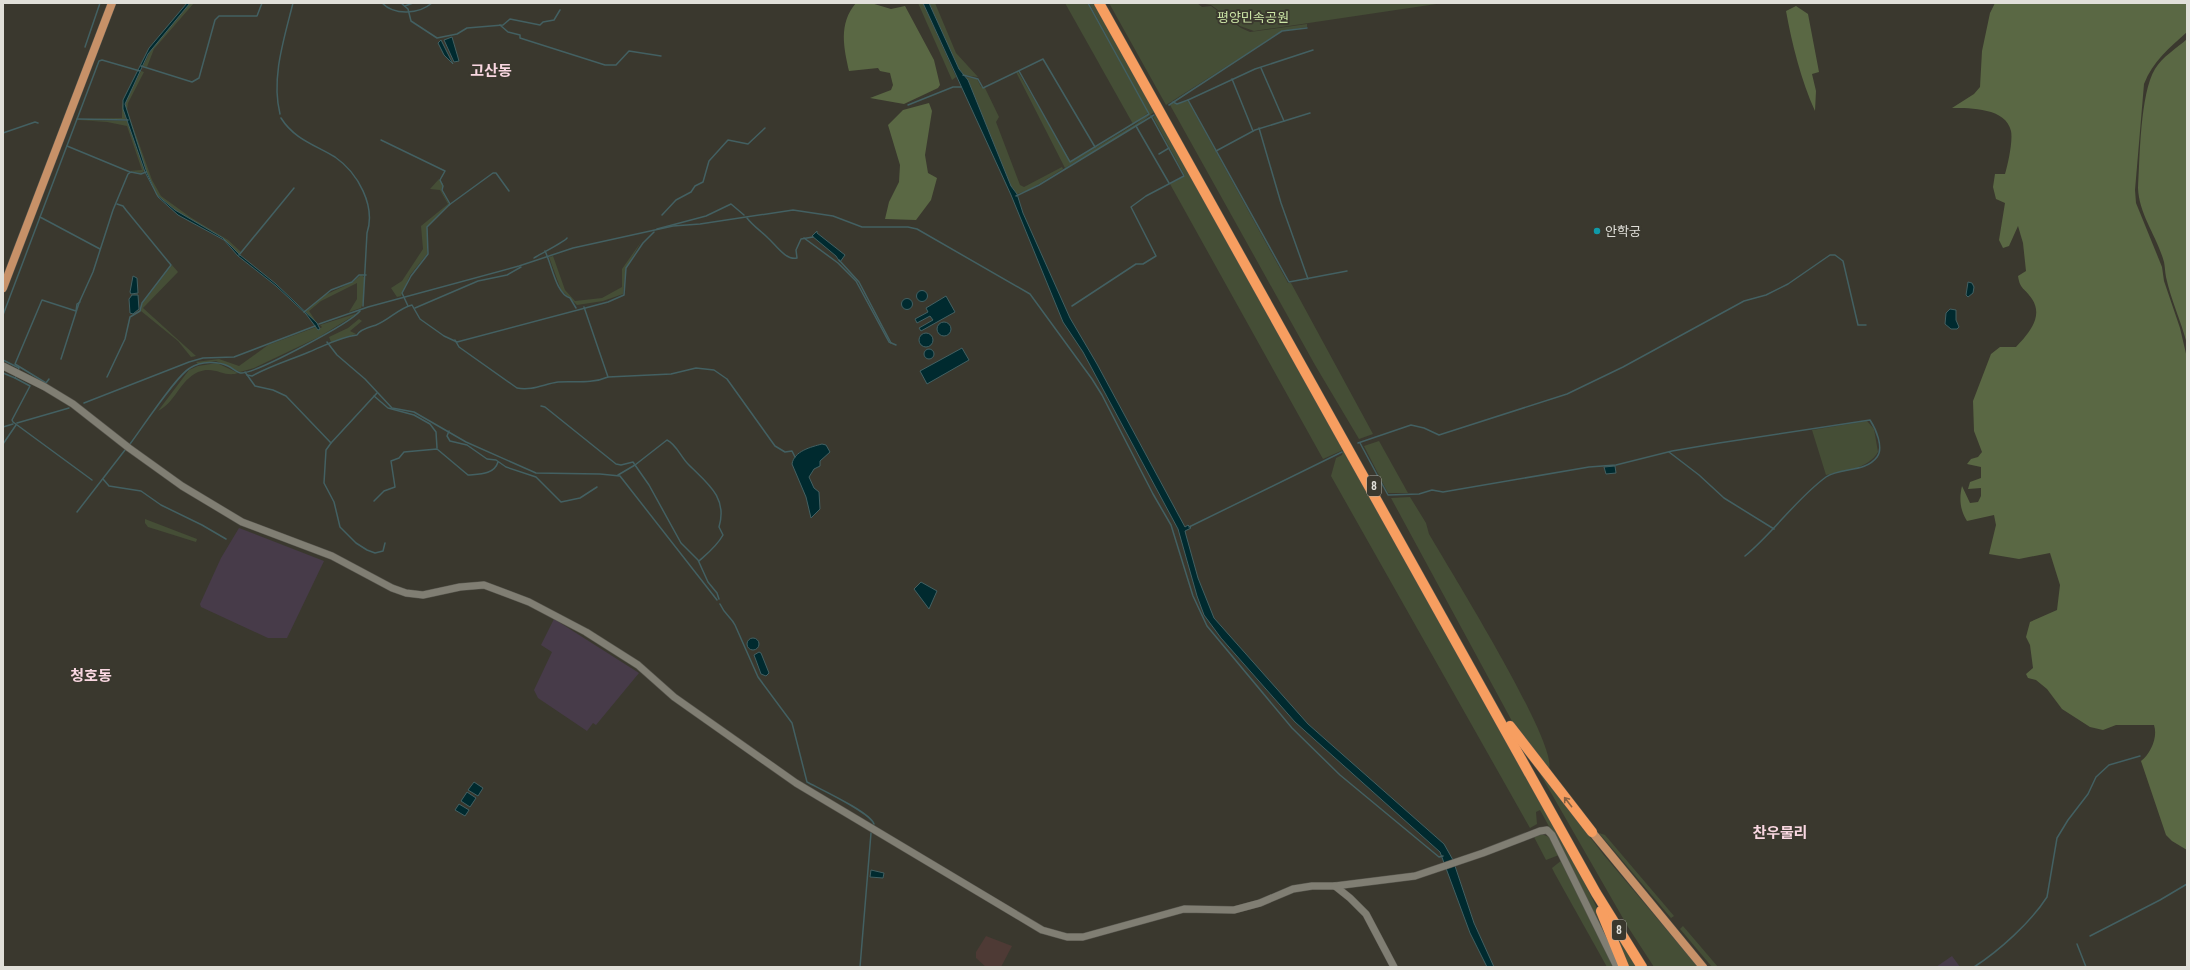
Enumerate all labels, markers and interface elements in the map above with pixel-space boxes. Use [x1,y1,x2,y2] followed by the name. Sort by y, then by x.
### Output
[1217,9,1289,26] park label: 평양민속공원
[470,60,512,81] district label: 고산동
[1605,223,1641,240] place label: 안학궁
[1592,226,1602,236] marker: 안학궁
[1367,476,1381,496] road number: 8
[70,665,112,686] district label: 청호동
[1563,796,1572,807] one-way arrow
[1752,822,1808,843] district label: 찬우물리
[1612,920,1626,940] road number: 8

